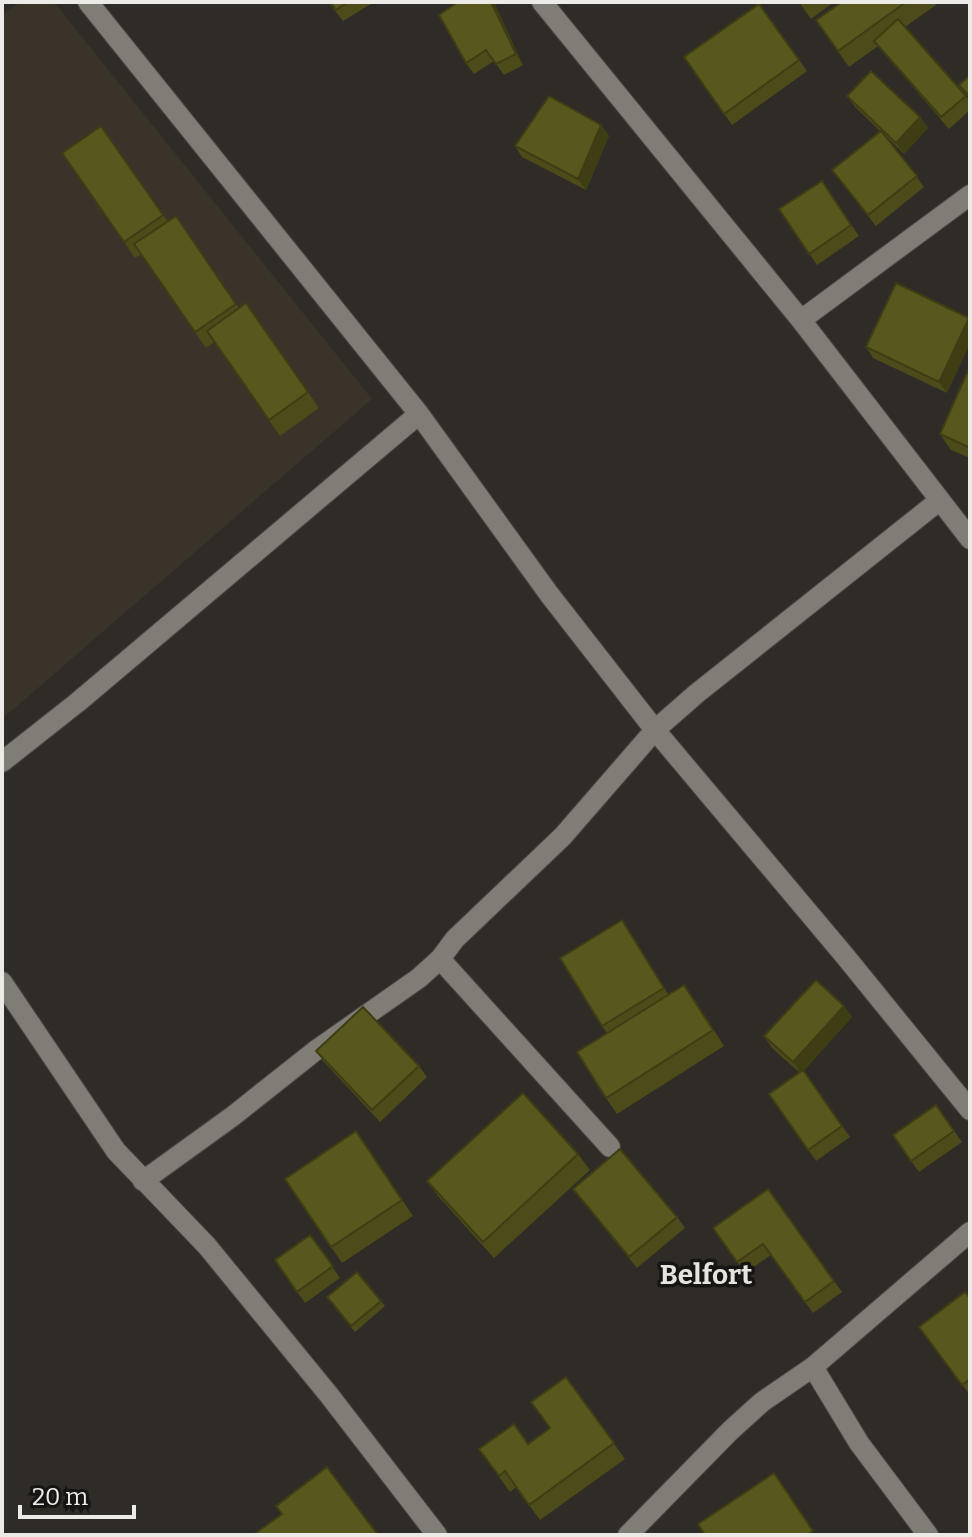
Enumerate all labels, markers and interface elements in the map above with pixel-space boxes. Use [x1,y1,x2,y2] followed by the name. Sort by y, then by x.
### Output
[660,1258,752,1291] district label: Belfort
[20,1469,134,1519] scale bar
[32,1483,88,1511] text: 20 m

